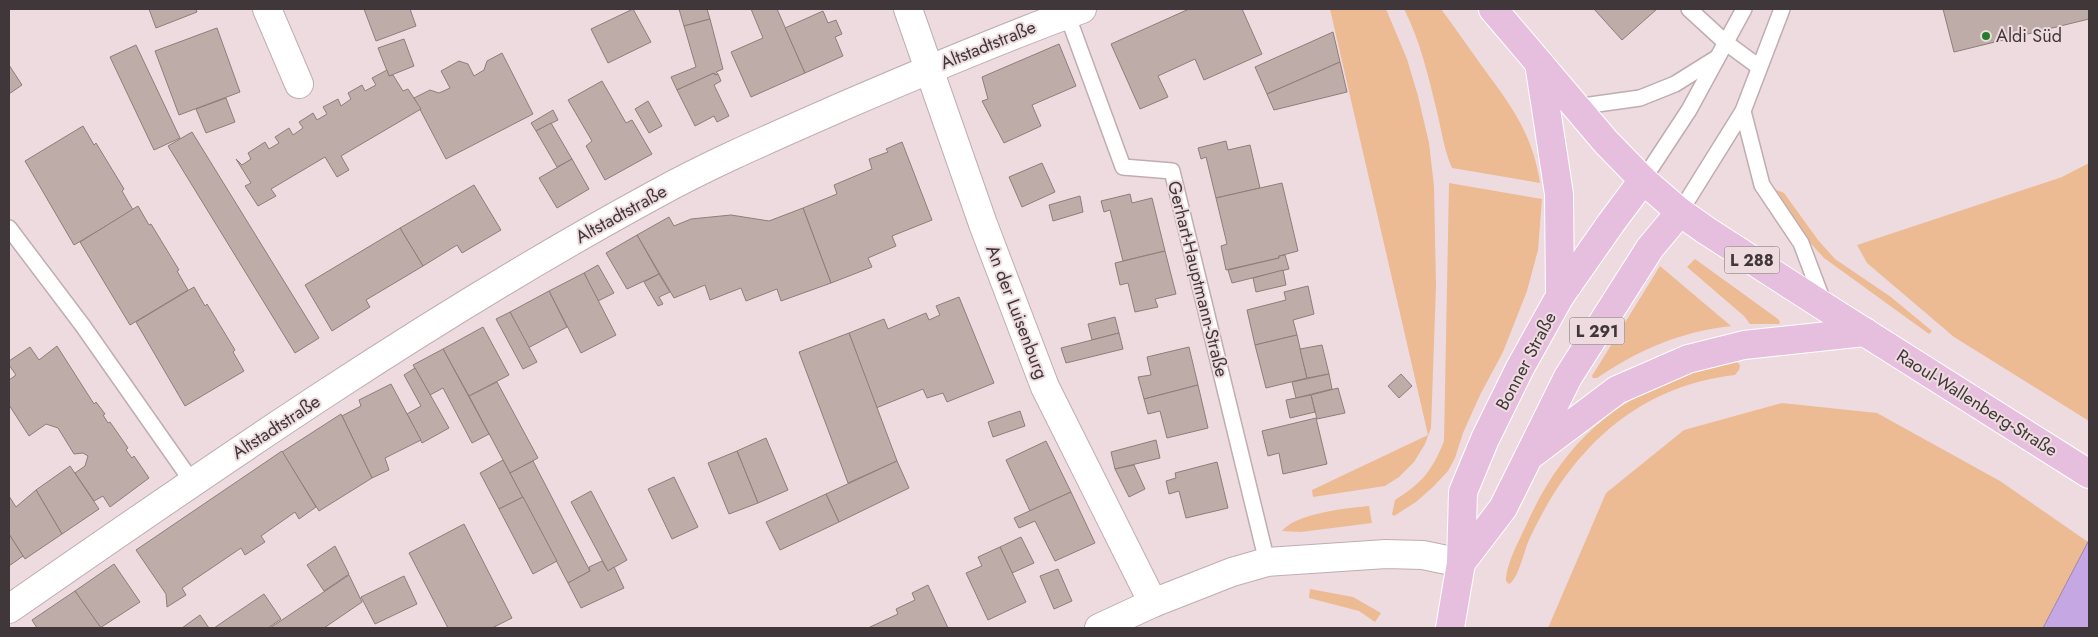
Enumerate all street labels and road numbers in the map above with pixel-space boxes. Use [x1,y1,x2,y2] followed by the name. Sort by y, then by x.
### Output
[936,14,1040,76] street label: Altstadtstraße
[571,178,671,250] street label: Altstadtstraße
[1161,178,1235,380] street label: Gerhart-Hauptmann-Straße
[979,241,1055,383] street label: An der Luisenburg
[1724,246,1780,274] road number: L 288
[1489,307,1563,415] street label: Bonner Straße
[1570,318,1624,344] road number: L 291
[1891,343,2063,463] street label: Raoul-Wallenberg-Straße
[227,389,325,465] street label: Altstadtstraße

